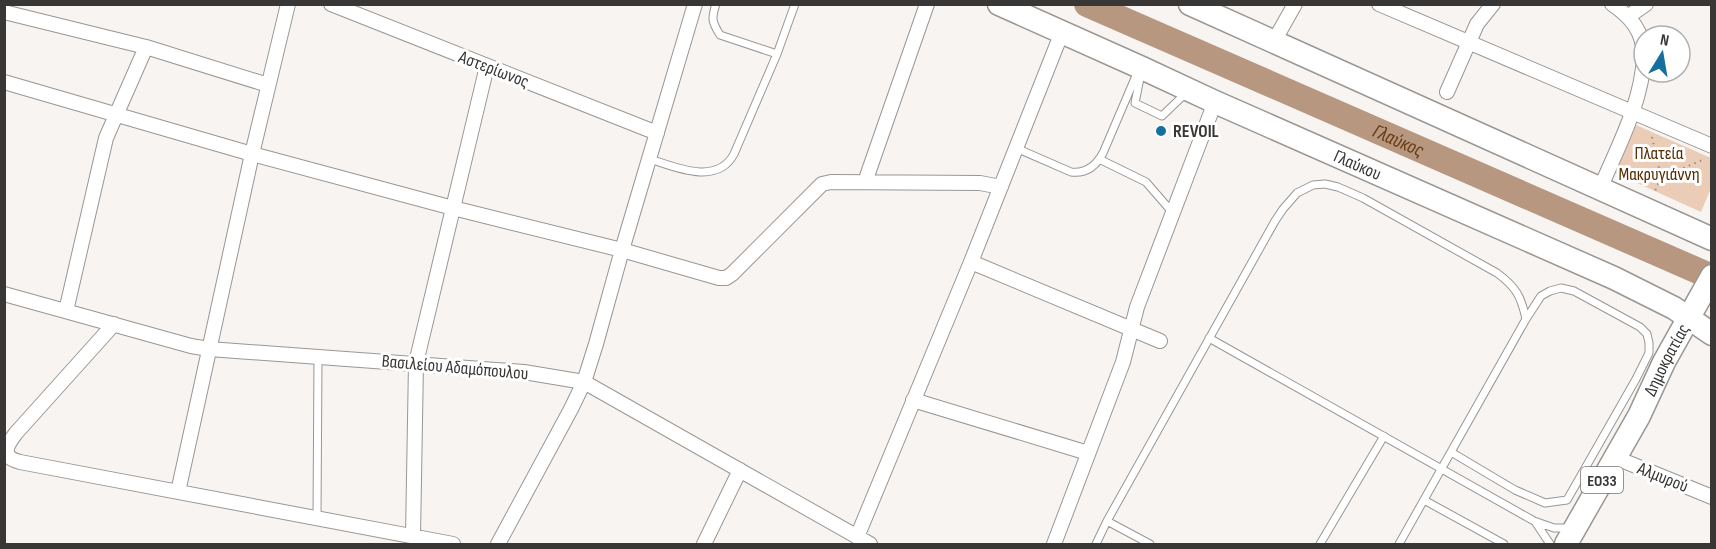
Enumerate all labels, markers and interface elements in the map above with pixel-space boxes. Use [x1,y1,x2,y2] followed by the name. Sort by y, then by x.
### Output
[1632,24,1692,84] north arrow
[1659,31,1671,51] text: N
[455,46,532,92] street label: Αστερίωνος
[1369,119,1428,163] water label: Γλαύκος
[1173,121,1219,142] place label: REVOIL
[1154,124,1168,138] marker: REVOIL
[1618,143,1700,185] park label: Πλατεία Μακρυγιάννη
[1330,146,1384,185] street label: Γλαύκου
[1640,320,1694,399] street label: Δημοκρατίας
[381,351,529,384] street label: Βασιλείου Αδαμόπουλου
[1634,457,1691,497] street label: Αλμυρού
[1581,467,1623,493] road number: ΕΟ33

